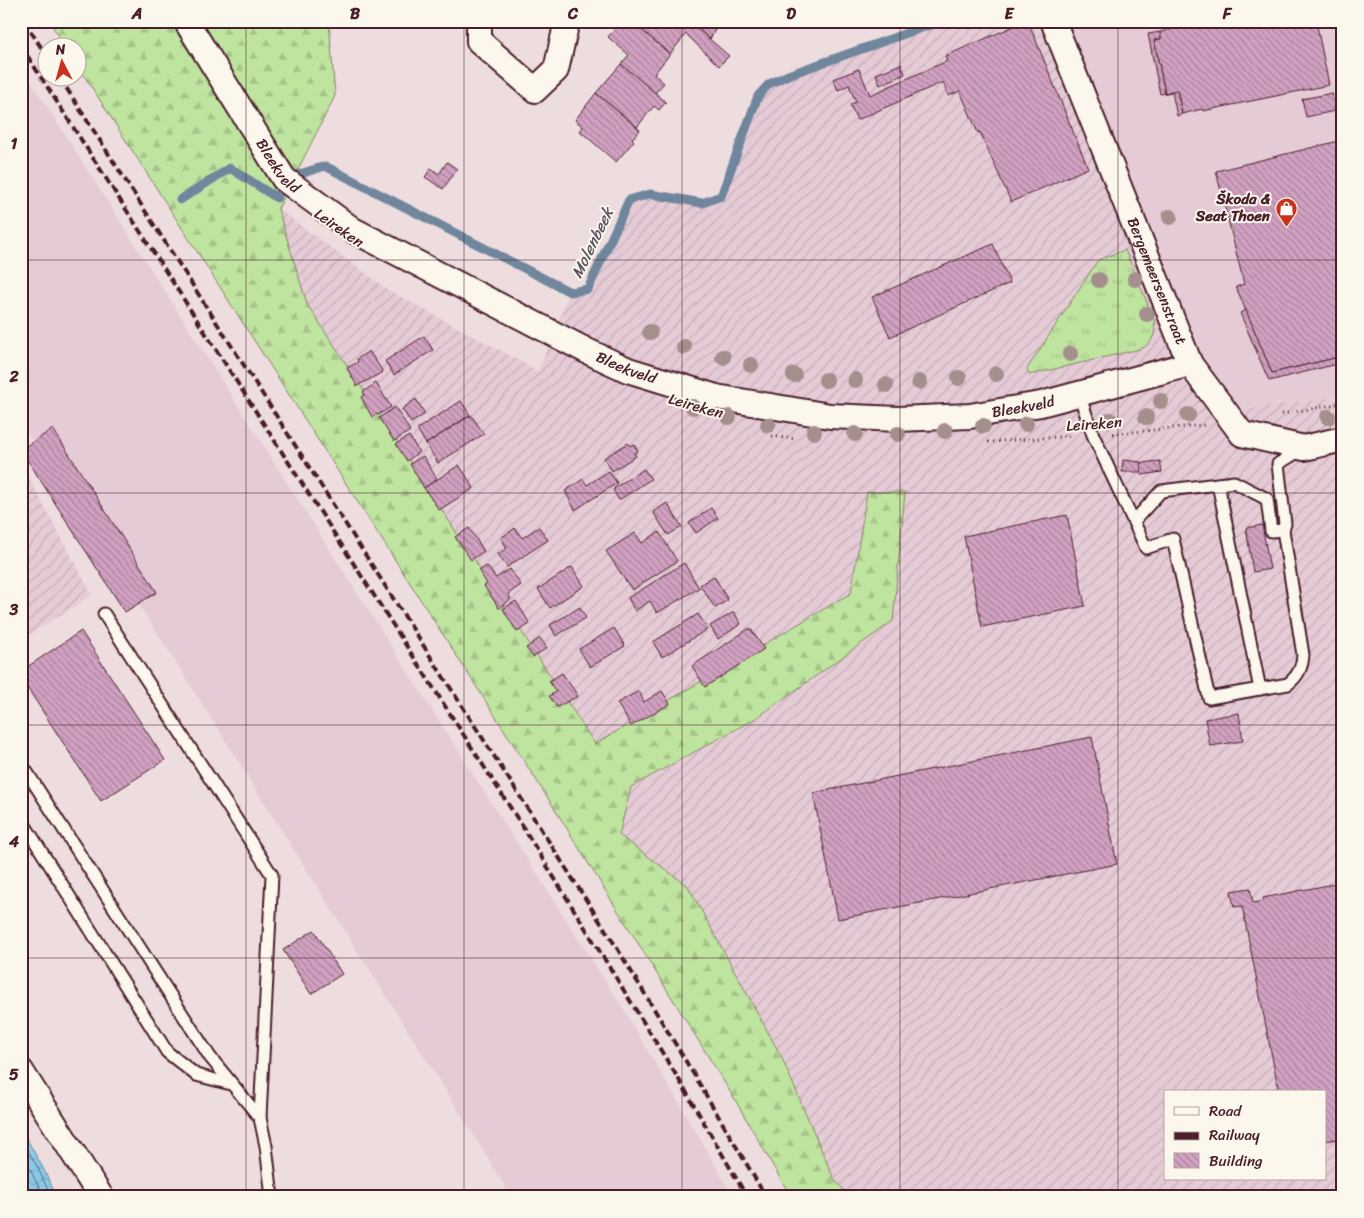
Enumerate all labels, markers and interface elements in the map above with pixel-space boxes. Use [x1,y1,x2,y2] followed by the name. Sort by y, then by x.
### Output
[131,0,142,28] text: A
[350,0,361,28] text: B
[567,0,579,28] text: C
[786,0,796,28] text: D
[1005,0,1015,28] text: E
[1222,0,1233,28] text: F
[54,37,67,63] text: N
[38,38,88,88] north arrow
[11,129,18,158] text: 1
[249,133,307,201] street label: Bleekveld
[1195,186,1271,229] place label: Škoda & Seat Thoen
[1274,196,1298,227] shop icon: Škoda & Seat Thoen
[562,200,623,283] water label: Molenbeek
[309,201,369,255] street label: Leireken
[1120,213,1194,349] street label: Bergemeersenstraat
[592,344,661,391] street label: Bleekveld
[8,362,19,391] text: 2
[666,386,726,426] street label: Leireken
[990,388,1059,425] street label: Bleekveld
[1065,409,1123,439] street label: Leireken
[9,595,19,624] text: 3
[8,827,19,856] text: 4
[9,1060,19,1089] text: 5
[1164,1090,1326,1180] legend
[1209,1098,1242,1124] text: Road
[1209,1122,1260,1148] text: Railway
[1209,1148,1263,1174] text: Building

